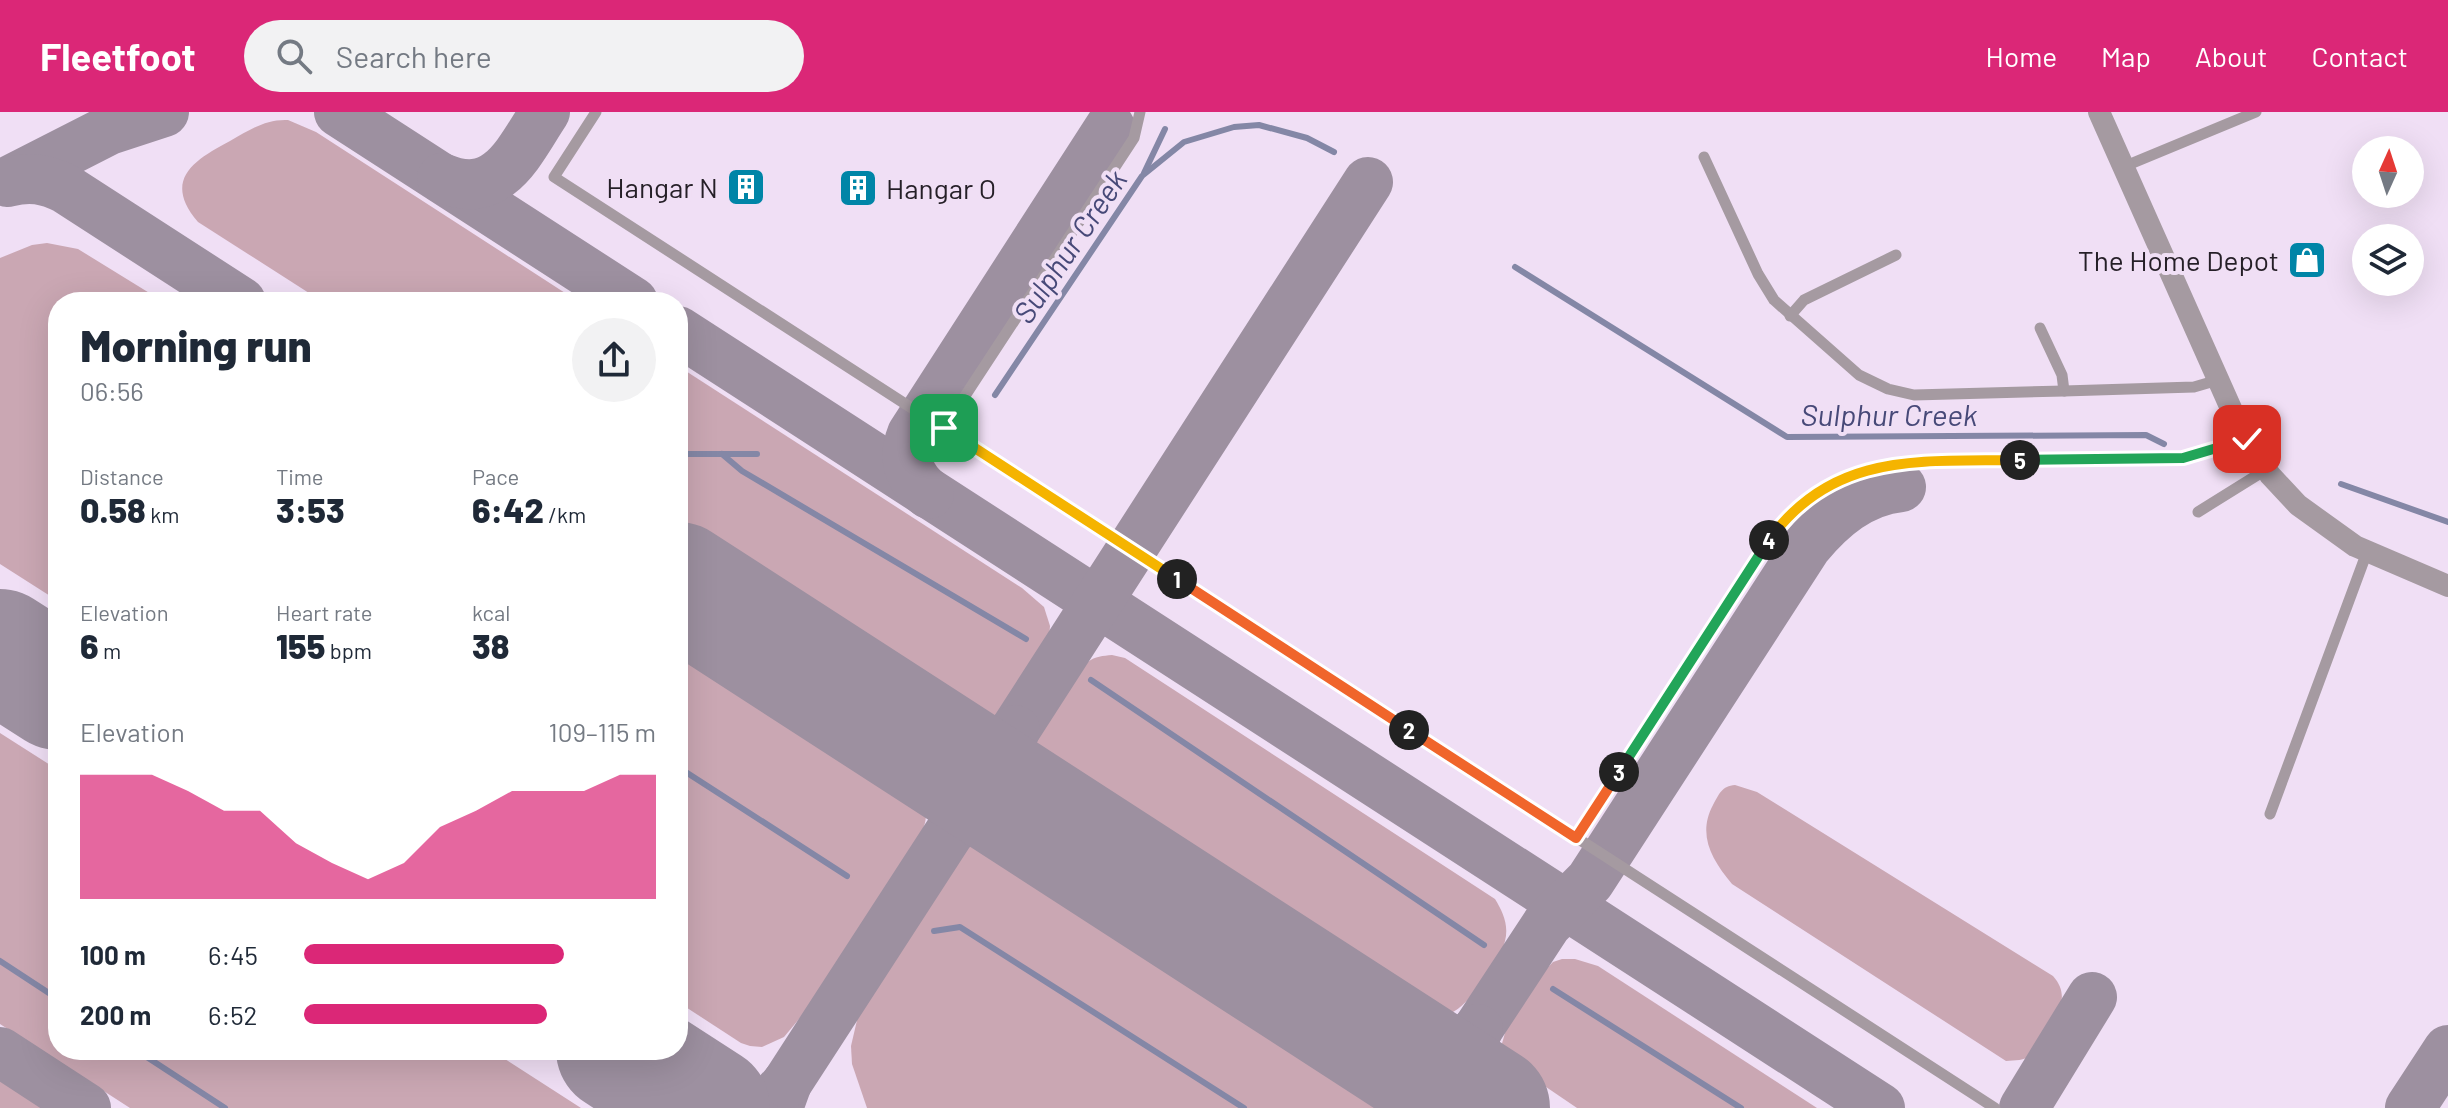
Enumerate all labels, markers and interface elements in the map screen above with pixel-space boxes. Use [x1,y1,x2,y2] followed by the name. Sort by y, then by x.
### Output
[244,20,804,92] search box
[40,33,196,79] text: Fleetfoot
[272,34,316,78] icon: search
[336,38,492,74] text: Search here
[1986,39,2057,73] text: Home
[2101,39,2151,73] text: Map
[2195,39,2267,73] text: About
[2311,39,2408,73] text: Contact
[2352,136,2424,208] north arrow
[2352,136,2424,296] map controls
[1005,162,1134,329] water label: Sulphur Creek
[725,166,767,208] building icon: Hangar N
[837,167,879,209] building icon: Hangar O
[606,170,718,204] place label: Hangar N
[886,171,996,205] place label: Hangar O
[2352,224,2424,296] button: layers
[2286,239,2328,281] shop icon: The Home Depot
[2078,243,2279,277] place label: The Home Depot
[80,318,312,371] text: Morning run
[572,318,656,402] button: share
[80,375,144,406] text: 06:56
[910,394,978,462] pin
[1801,396,1978,432] water label: Sulphur Creek
[2213,405,2281,473] pin
[922,406,966,450] icon: arrive
[2225,417,2269,461] icon: check
[2000,440,2040,480] pin: 5
[2014,447,2026,473] text: 5
[80,463,164,489] text: Distance
[276,463,324,489] text: Time
[472,463,519,489] text: Pace
[80,489,146,530] text: 0.58
[276,489,345,530] text: 3:53
[472,489,544,530] text: 6:42
[146,501,179,527] text: km
[544,501,586,527] text: /km
[1749,520,1789,560] pin: 4
[1762,527,1776,553] text: 4
[1157,559,1197,599] pin: 1
[1173,566,1181,592] text: 1
[80,599,169,625] text: Elevation
[276,599,373,625] text: Heart rate
[472,599,510,625] text: kcal
[80,625,99,666] text: 6
[276,625,325,666] text: 155
[472,625,509,666] text: 38
[99,637,121,663] text: m
[325,637,372,663] text: bpm
[1389,710,1429,750] pin: 2
[80,716,185,747] text: Elevation
[549,716,656,747] text: 109–115 m
[1403,717,1415,743] text: 2
[1599,752,1639,792] pin: 3
[1613,759,1625,785] text: 3
[80,939,146,970] text: 100 m
[208,939,258,970] text: 6:45
[80,999,151,1030] text: 200 m
[208,999,258,1030] text: 6:52

